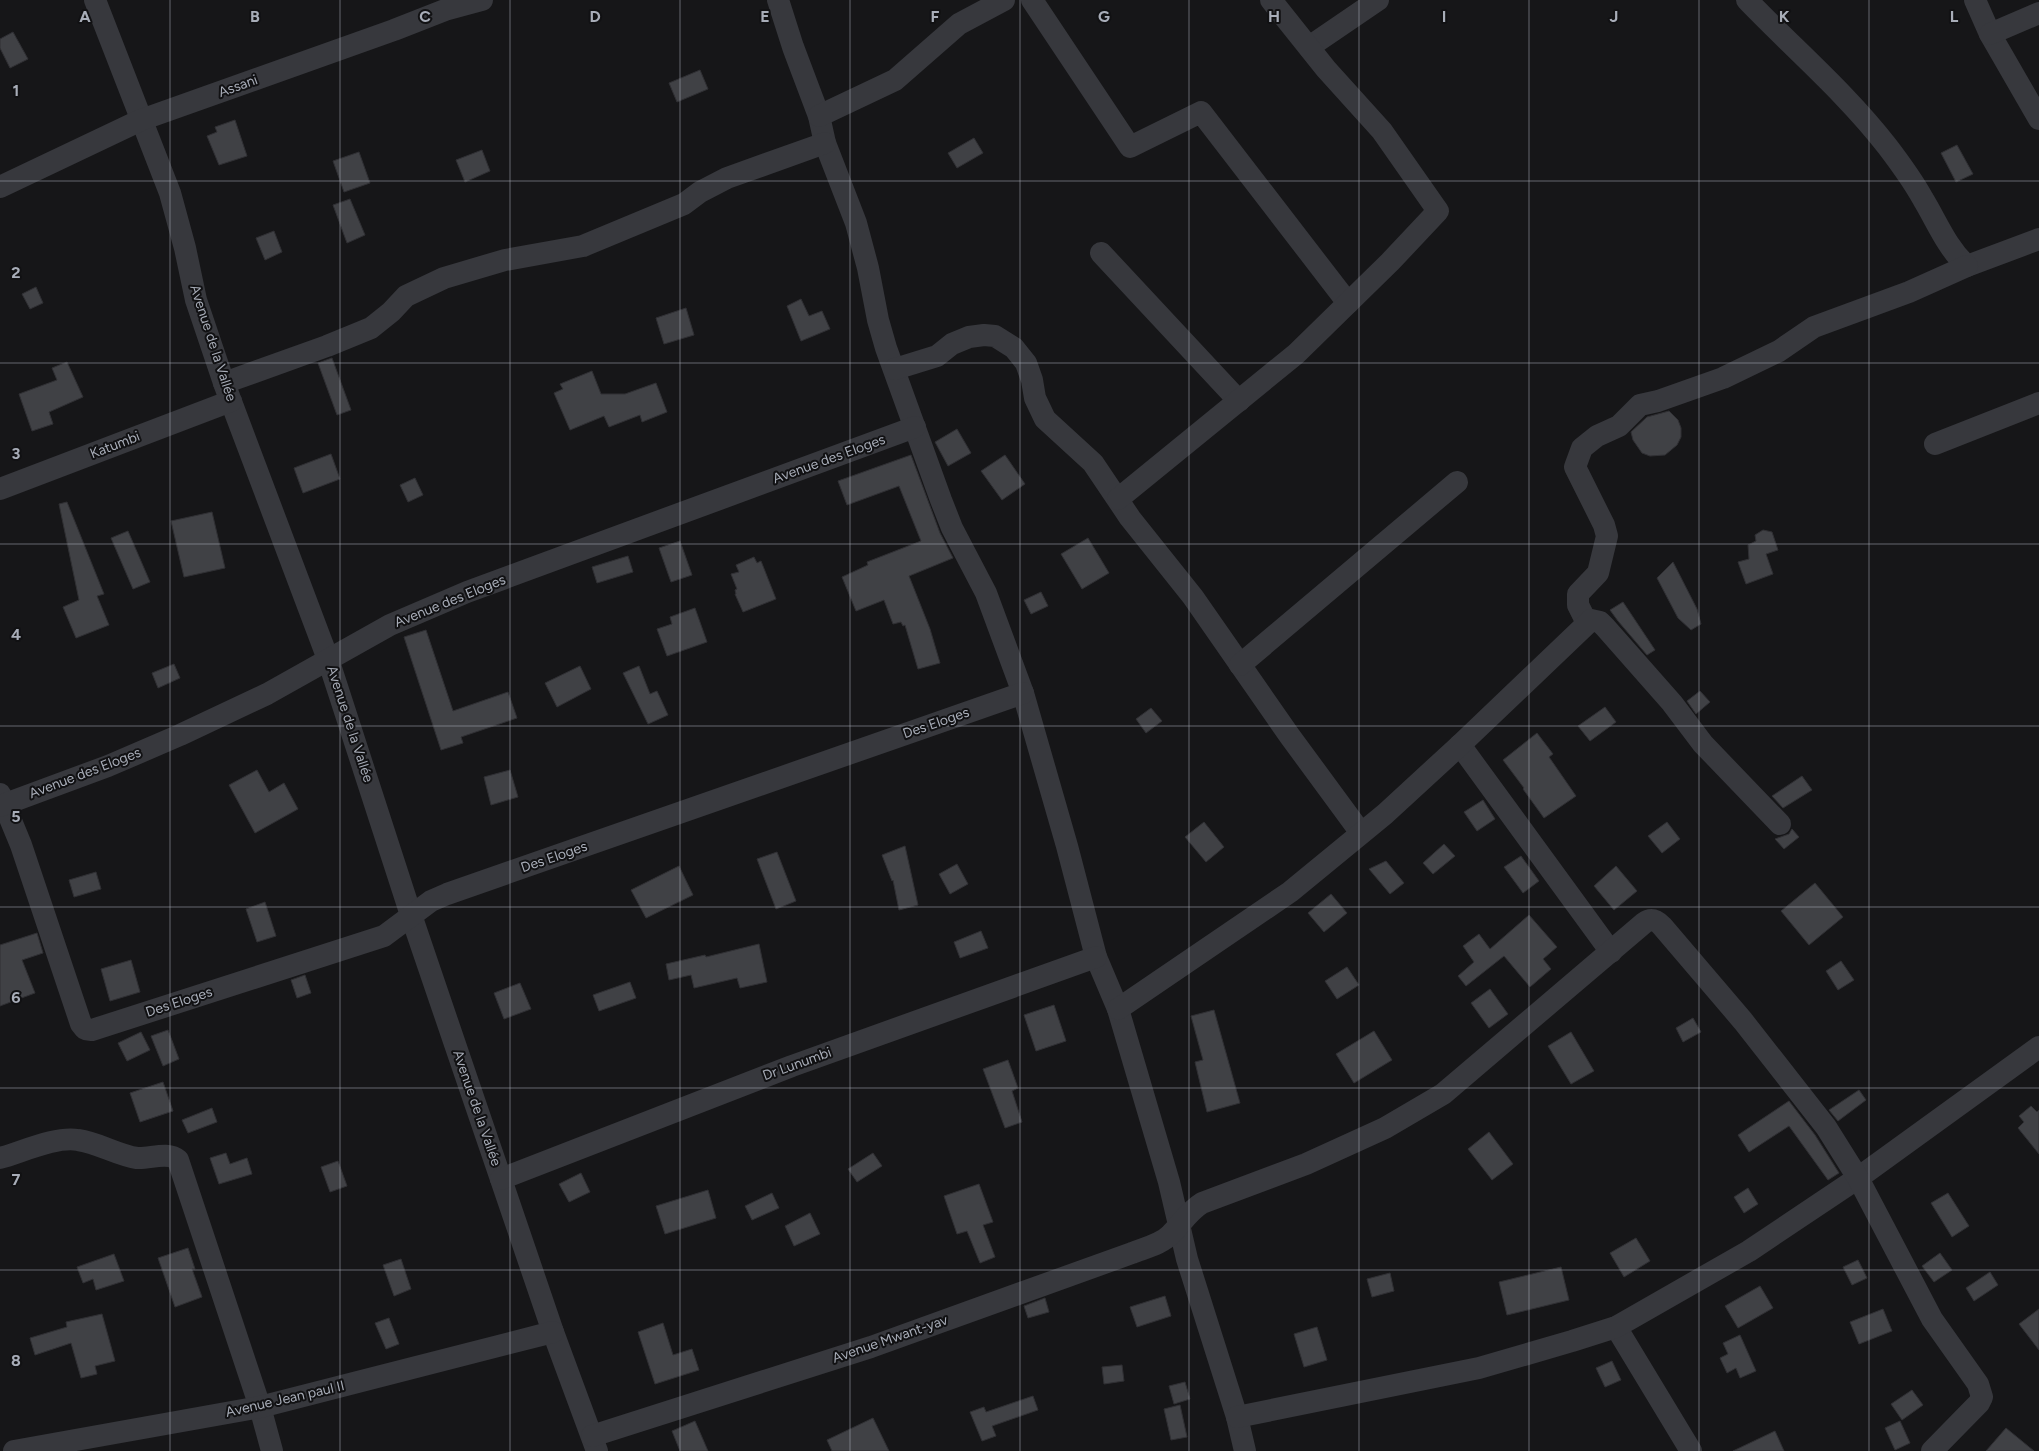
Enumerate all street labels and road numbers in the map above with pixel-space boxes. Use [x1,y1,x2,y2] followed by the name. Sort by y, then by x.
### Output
[216,71,260,101] street label: Assani
[186,283,240,404] street label: Avenue de la Vallée
[88,428,142,462] street label: Katumbi
[770,431,888,487] street label: Avenue des Eloges
[392,571,508,631] street label: Avenue des Eloges
[323,664,377,785] street label: Avenue de la Vallée
[901,704,971,742] street label: Des Eloges
[27,744,143,802] street label: Avenue des Eloges
[519,838,589,876] street label: Des Eloges
[143,983,215,1021] street label: Des Eloges
[760,1044,834,1084] street label: Dr Lunumbi
[449,1048,505,1169] street label: Avenue de la Vallée
[830,1311,951,1367] street label: Avenue Mwant-yav
[224,1377,346,1421] street label: Avenue Jean paul II

